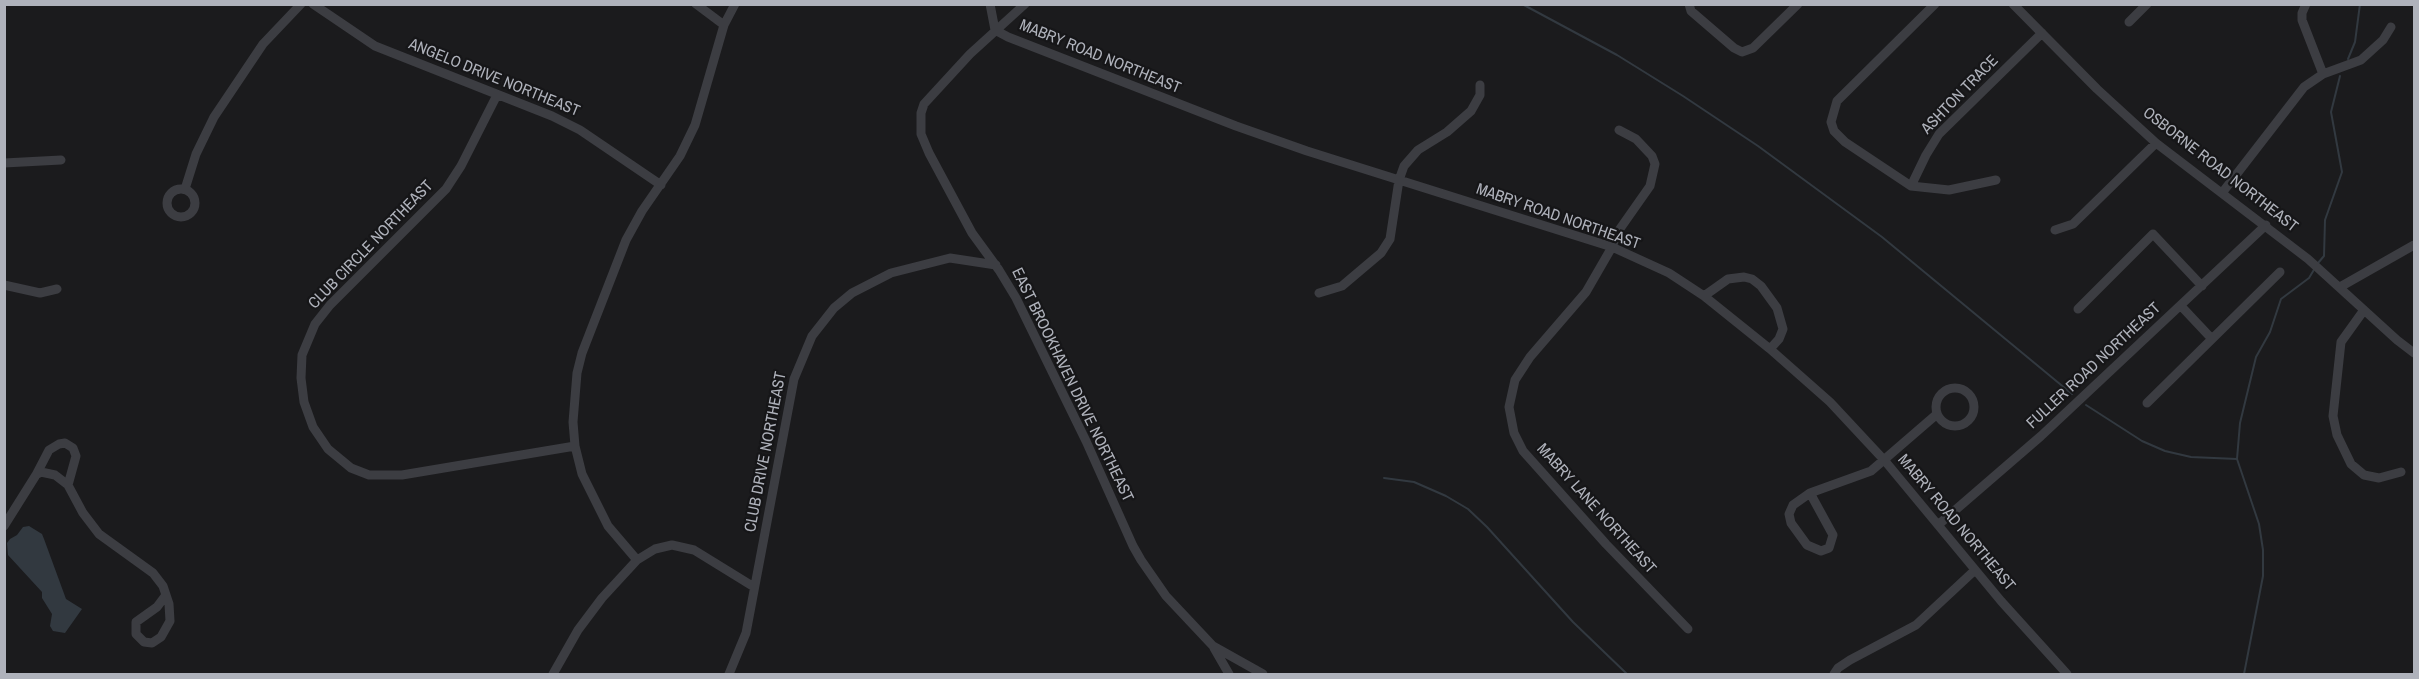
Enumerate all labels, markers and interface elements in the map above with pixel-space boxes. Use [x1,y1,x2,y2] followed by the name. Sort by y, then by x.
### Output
[1017,16,1183,98] street label: MABRY ROAD NORTHEAST
[406,35,582,121] street label: ANGELO DRIVE NORTHEAST
[1917,51,2003,139] street label: ASHTON TRACE
[2139,103,2301,237] street label: OSBORNE ROAD NORTHEAST
[305,177,437,313] street label: CLUB CIRCLE NORTHEAST
[1473,180,1643,254] street label: MABRY ROAD NORTHEAST
[1007,265,1137,505] street label: EAST BROOKHAVEN DRIVE NORTHEAST
[2023,299,2165,433] street label: FULLER ROAD NORTHEAST
[741,370,791,534] street label: CLUB DRIVE NORTHEAST
[1532,440,1660,578] street label: MABRY LANE NORTHEAST
[1893,451,2019,595] street label: MABRY ROAD NORTHEAST

